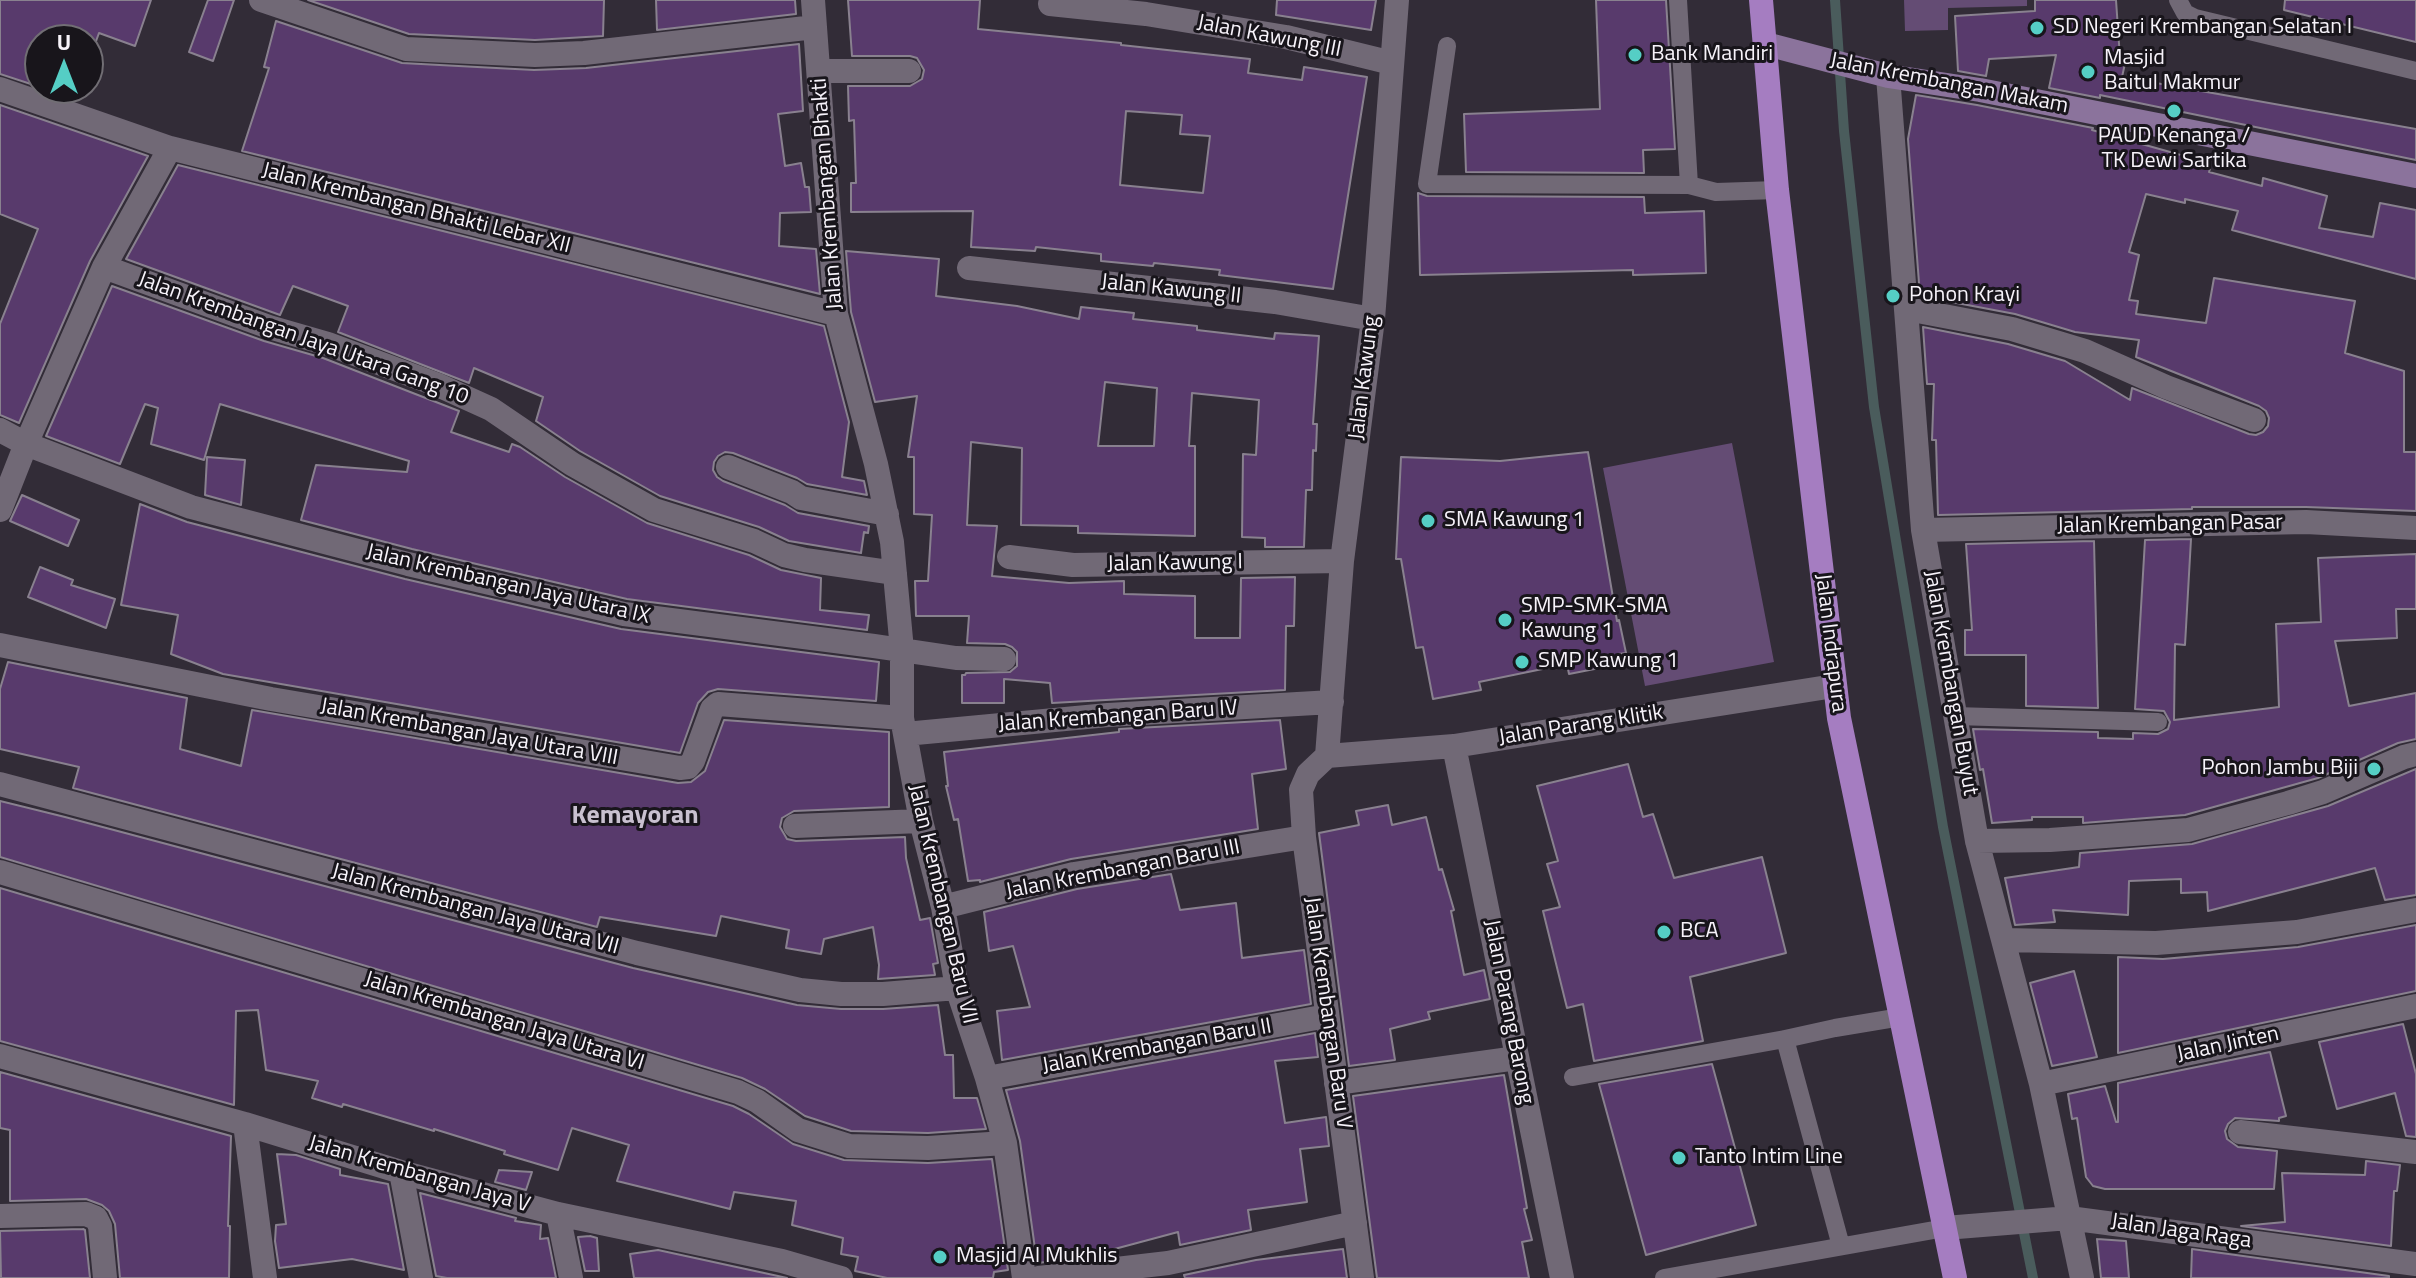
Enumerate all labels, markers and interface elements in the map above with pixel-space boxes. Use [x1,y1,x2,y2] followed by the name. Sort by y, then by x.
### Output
[1195,10,1343,64] street label: Jalan Kawung III
[2053,15,2352,41] place label: SD Negeri Krembangan Selatan I
[2028,19,2046,37] marker: SD Negeri Krembangan Selatan I
[24,24,104,104] north arrow
[57,25,71,59] text: U
[1651,42,1773,68] place label: Bank Mandiri
[1626,46,1644,64] marker: Bank Mandiri
[2104,46,2240,98] place label: Masjid Baitul Makmur
[1828,48,2070,120] street label: Jalan Krembangan Makam
[2079,63,2097,81] marker: Masjid Baitul Makmur
[807,77,849,311] street label: Jalan Krembangan Bhakti
[2165,102,2183,120] marker: PAUD Kenanga / TK Dewi Sartika
[2098,124,2250,176] place label: PAUD Kenanga / TK Dewi Sartika
[259,158,573,260] street label: Jalan Krembangan Bhakti Lebar XII
[134,267,472,411] street label: Jalan Krembangan Jaya Utara Gang 10
[1100,270,1242,310] street label: Jalan Kawung II
[1909,283,2020,309] place label: Pohon Krayi
[1884,287,1902,305] marker: Pohon Krayi
[1344,314,1386,442] street label: Jalan Kawung
[1444,508,1585,534] place label: SMA Kawung 1
[2057,510,2283,540] street label: Jalan Krembangan Pasar
[1419,512,1437,530] marker: SMA Kawung 1
[363,539,653,631] street label: Jalan Krembangan Jaya Utara IX
[1107,550,1243,578] street label: Jalan Kawung I
[1917,568,1983,798] street label: Jalan Krembangan Buyut
[1808,572,1852,714] street label: Jalan Indrapura
[1521,594,1668,646] place label: SMP-SMK-SMA Kawung 1
[1496,611,1514,629] marker: SMP-SMK-SMA Kawung 1
[1538,649,1679,675] place label: SMP Kawung 1
[1513,653,1531,671] marker: SMP Kawung 1
[318,694,620,772] street label: Jalan Krembangan Jaya Utara VIII
[997,695,1239,739] street label: Jalan Krembangan Baru IV
[1497,700,1665,752] street label: Jalan Parang Klitik
[2201,756,2358,782] place label: Pohon Jambu Biji
[2365,760,2383,778] marker: Pohon Jambu Biji
[902,782,982,1026] street label: Jalan Krembangan Baru VII
[571,801,699,833] district label: Kemayoran
[1004,834,1242,906] street label: Jalan Krembangan Baru III
[328,859,622,961] street label: Jalan Krembangan Jaya Utara VII
[1298,895,1356,1131] street label: Jalan Krembangan Baru V
[1477,918,1539,1106] street label: Jalan Parang Barong
[1680,919,1719,945] place label: BCA
[1655,923,1673,941] marker: BCA
[361,967,647,1077] street label: Jalan Krembangan Jaya Utara VI
[1040,1014,1274,1080] street label: Jalan Krembangan Baru II
[2175,1021,2281,1069] street label: Jalan Jinten
[305,1131,533,1219] street label: Jalan Krembangan Jaya V
[1695,1145,1843,1171] place label: Tanto Intim Line
[1670,1149,1688,1167] marker: Tanto Intim Line
[2109,1209,2253,1255] street label: Jalan Jaga Raga
[956,1244,1118,1270] place label: Masjid Al Mukhlis
[931,1248,949,1266] marker: Masjid Al Mukhlis

